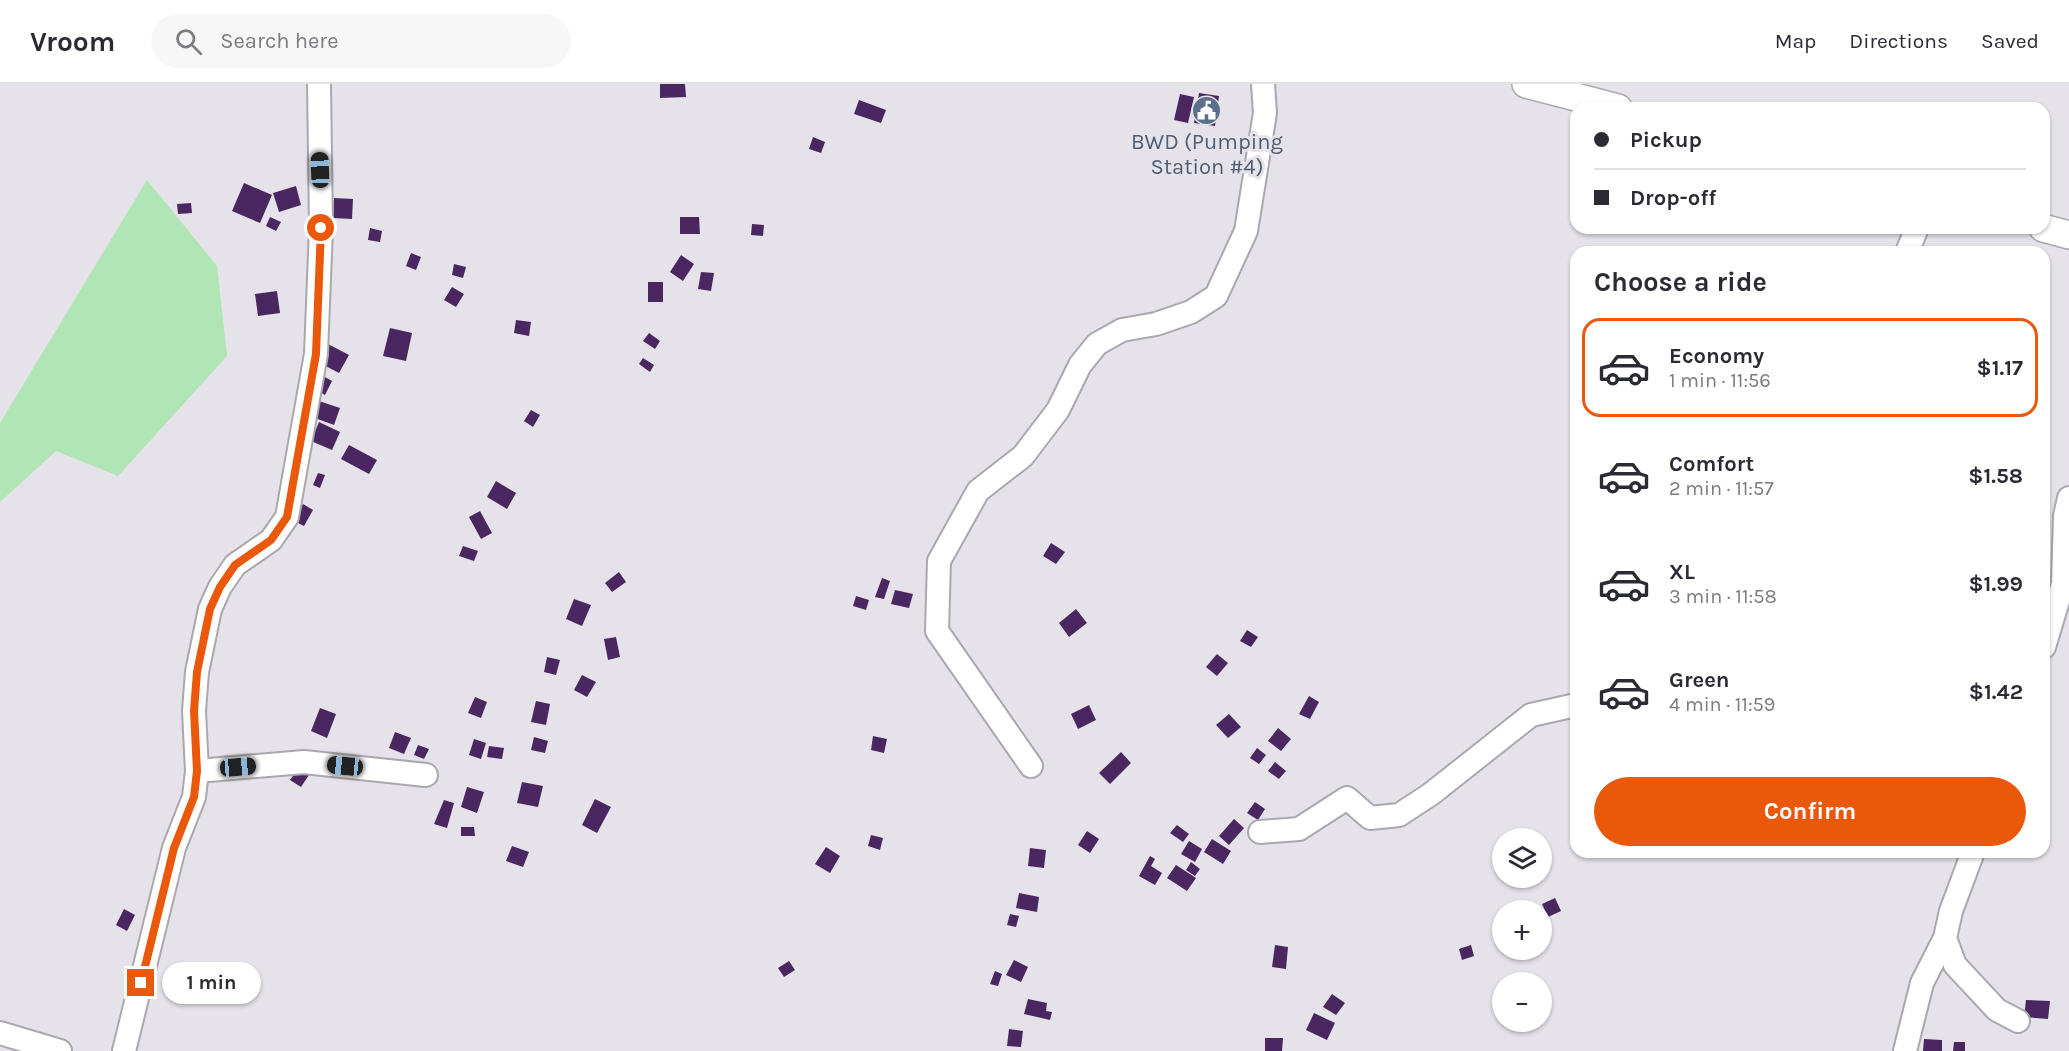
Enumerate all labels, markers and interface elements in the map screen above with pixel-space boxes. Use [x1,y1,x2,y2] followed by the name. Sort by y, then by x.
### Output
[151,14,571,68] search box
[30,25,115,58] text: Vroom
[172,25,205,58] icon: search
[220,28,339,54] text: Search here
[1775,29,1816,53] text: Map
[1849,29,1948,53] text: Directions
[1981,29,2039,53] text: Saved
[1191,94,1223,126] public building icon: BWD (Pumping Station #4)
[1630,127,1702,153] text: Pickup
[1131,129,1284,180] place label: BWD (Pumping Station #4)
[310,152,330,188] car
[1630,185,1716,211] text: Drop-off
[307,214,334,241] route start
[1594,266,1767,298] text: Choose a ride
[1597,341,1651,395] icon: car
[1669,343,1764,369] text: Economy
[1976,355,2023,381] text: $1.17
[1669,369,1771,392] text: 1 min · 11:56
[1597,449,1651,503] icon: car
[1669,451,1754,477] text: Comfort
[1968,463,2023,489] text: $1.58
[1669,477,1774,500] text: 2 min · 11:57
[1597,557,1651,611] icon: car
[1669,559,1695,585] text: XL
[1968,571,2023,597] text: $1.99
[1669,585,1777,608] text: 3 min · 11:58
[1597,665,1651,719] icon: car
[1669,667,1730,693] text: Green
[1969,679,2023,705] text: $1.42
[1669,693,1775,716] text: 4 min · 11:59
[326,755,364,777] car
[219,756,257,778] car
[1594,777,2026,846] button: Confirm
[1492,828,1552,1032] map controls
[1492,828,1552,888] button: layers
[1492,900,1552,960] button: +
[162,962,261,1004] callout: 1 min
[127,969,154,996] route end
[186,971,237,994] text: 1 min
[1492,972,1552,1032] button: −

